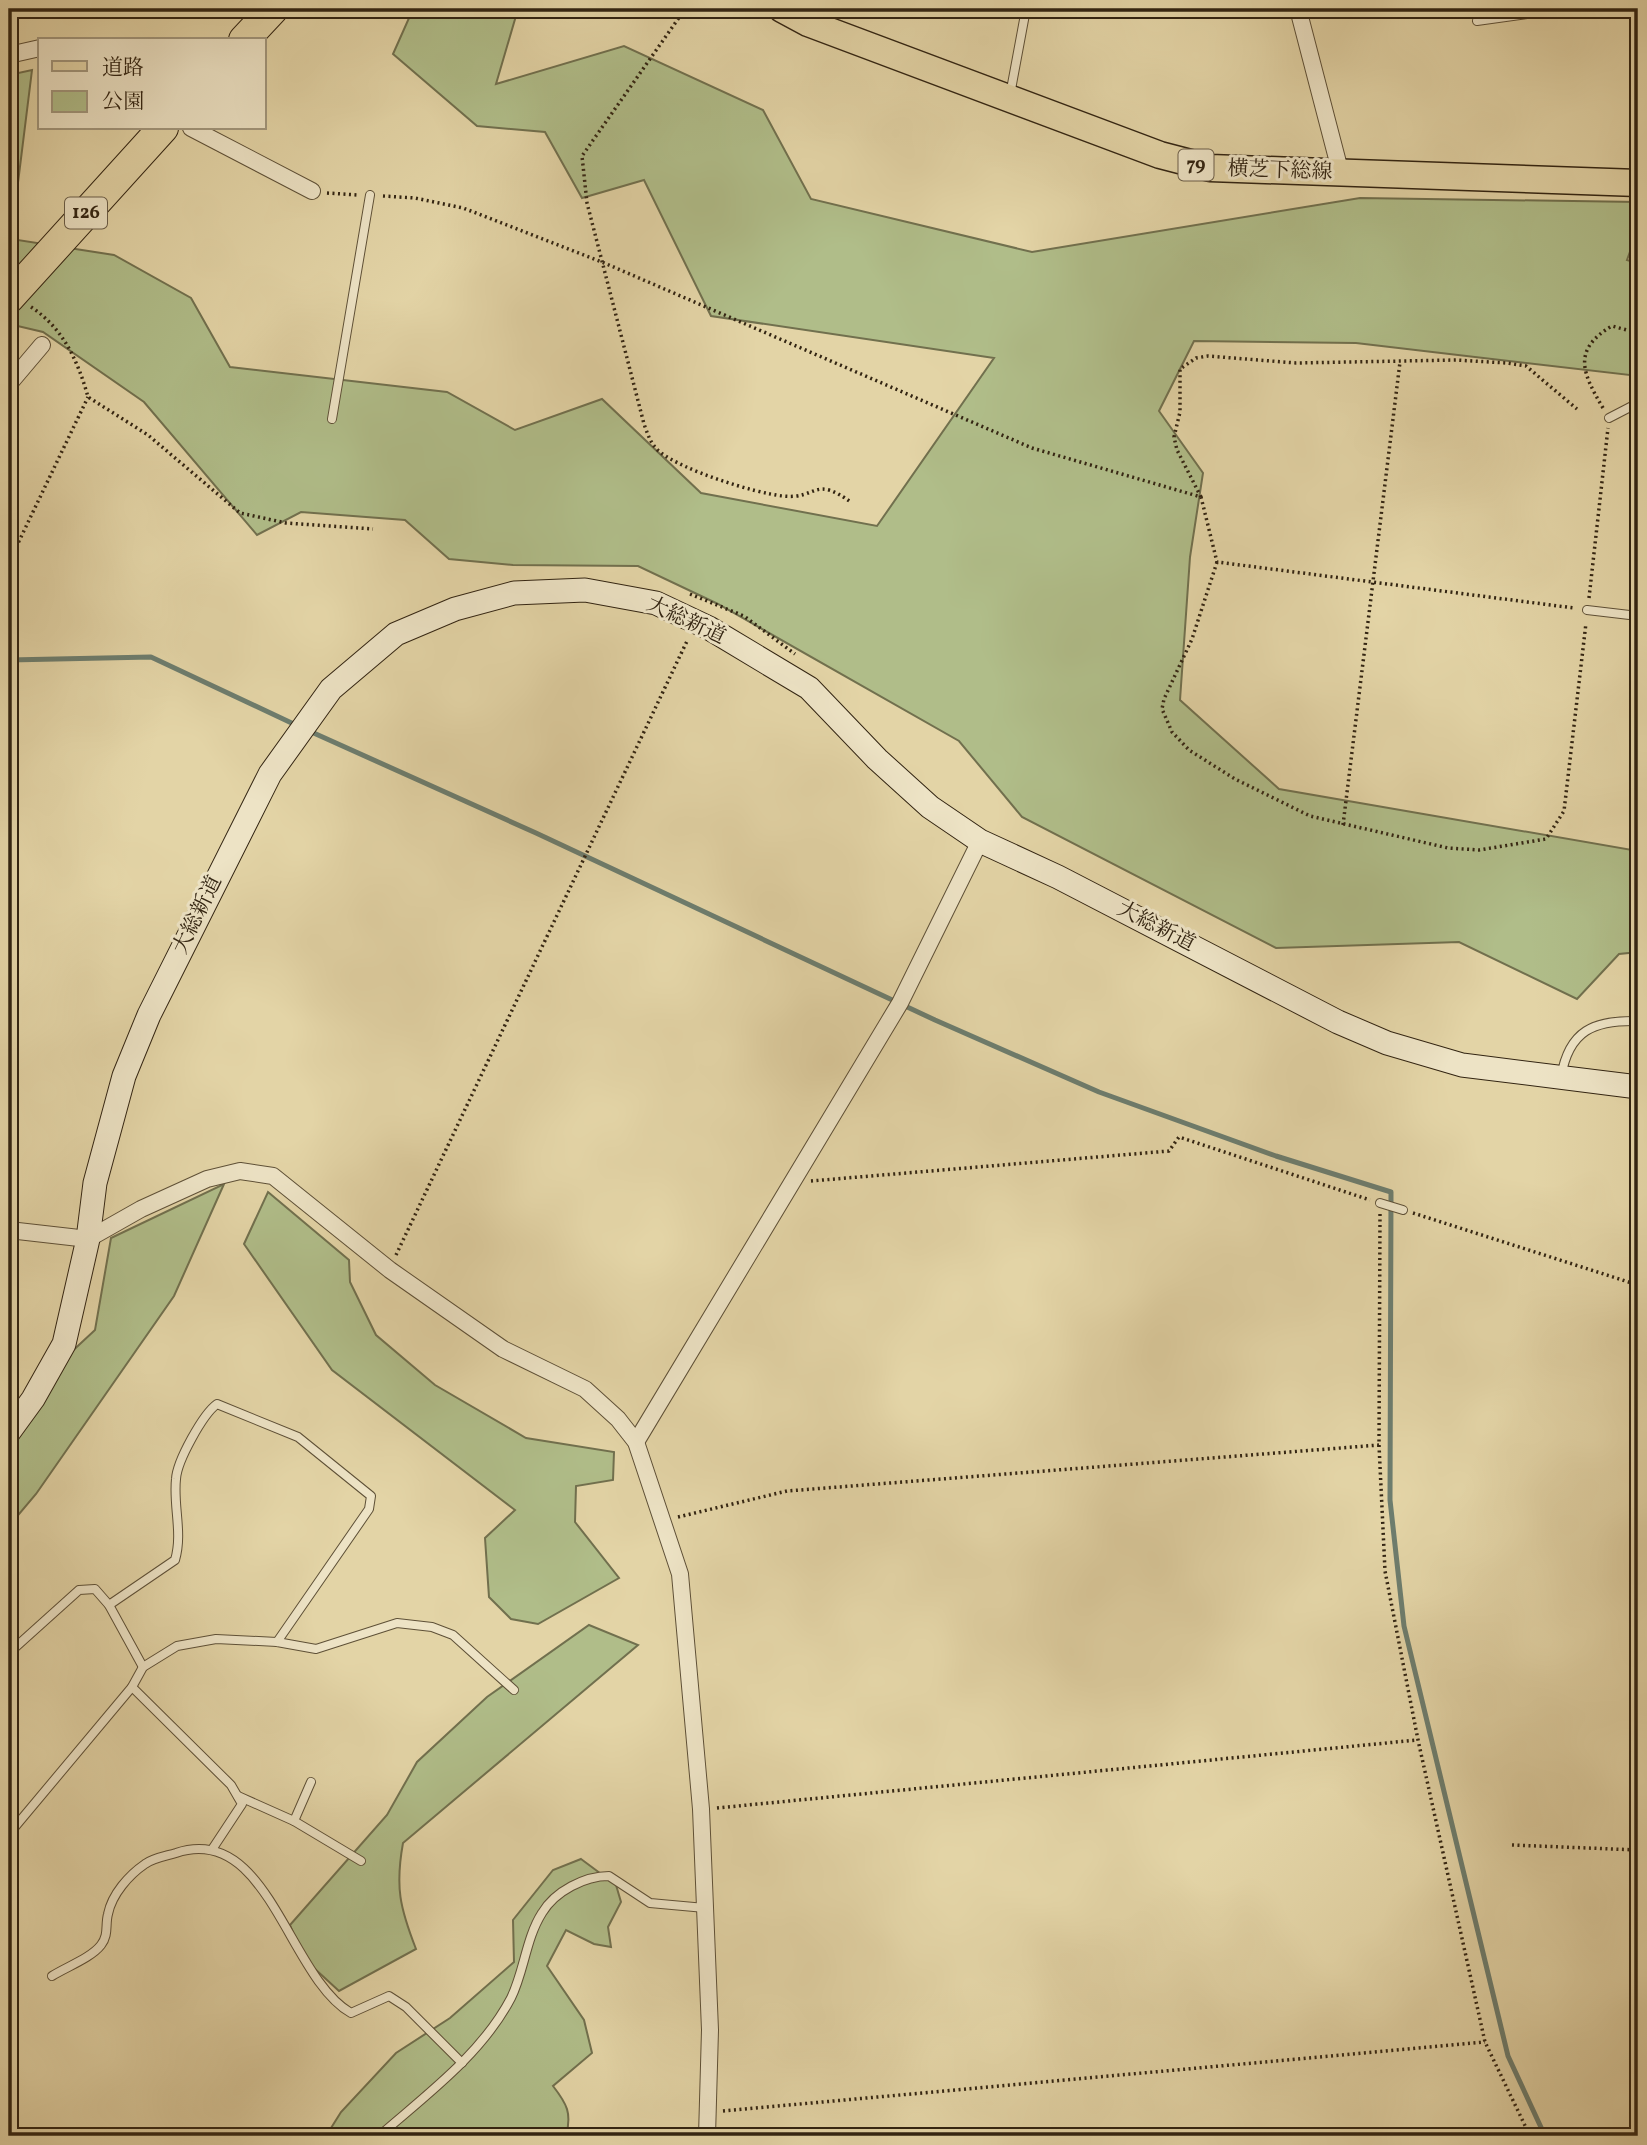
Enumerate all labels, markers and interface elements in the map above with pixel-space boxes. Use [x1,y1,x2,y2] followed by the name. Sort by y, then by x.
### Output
[38,38,266,130] legend
[102,54,144,83] text: 道路
[102,88,144,117] text: 公園
[1178,150,1214,181] road number: 79
[1227,155,1333,187] street label: 横芝下総線
[65,197,107,228] road number: 126
[642,590,730,652] street label: 大総新道
[167,871,229,959] street label: 大総新道
[1112,895,1200,959] street label: 大総新道

